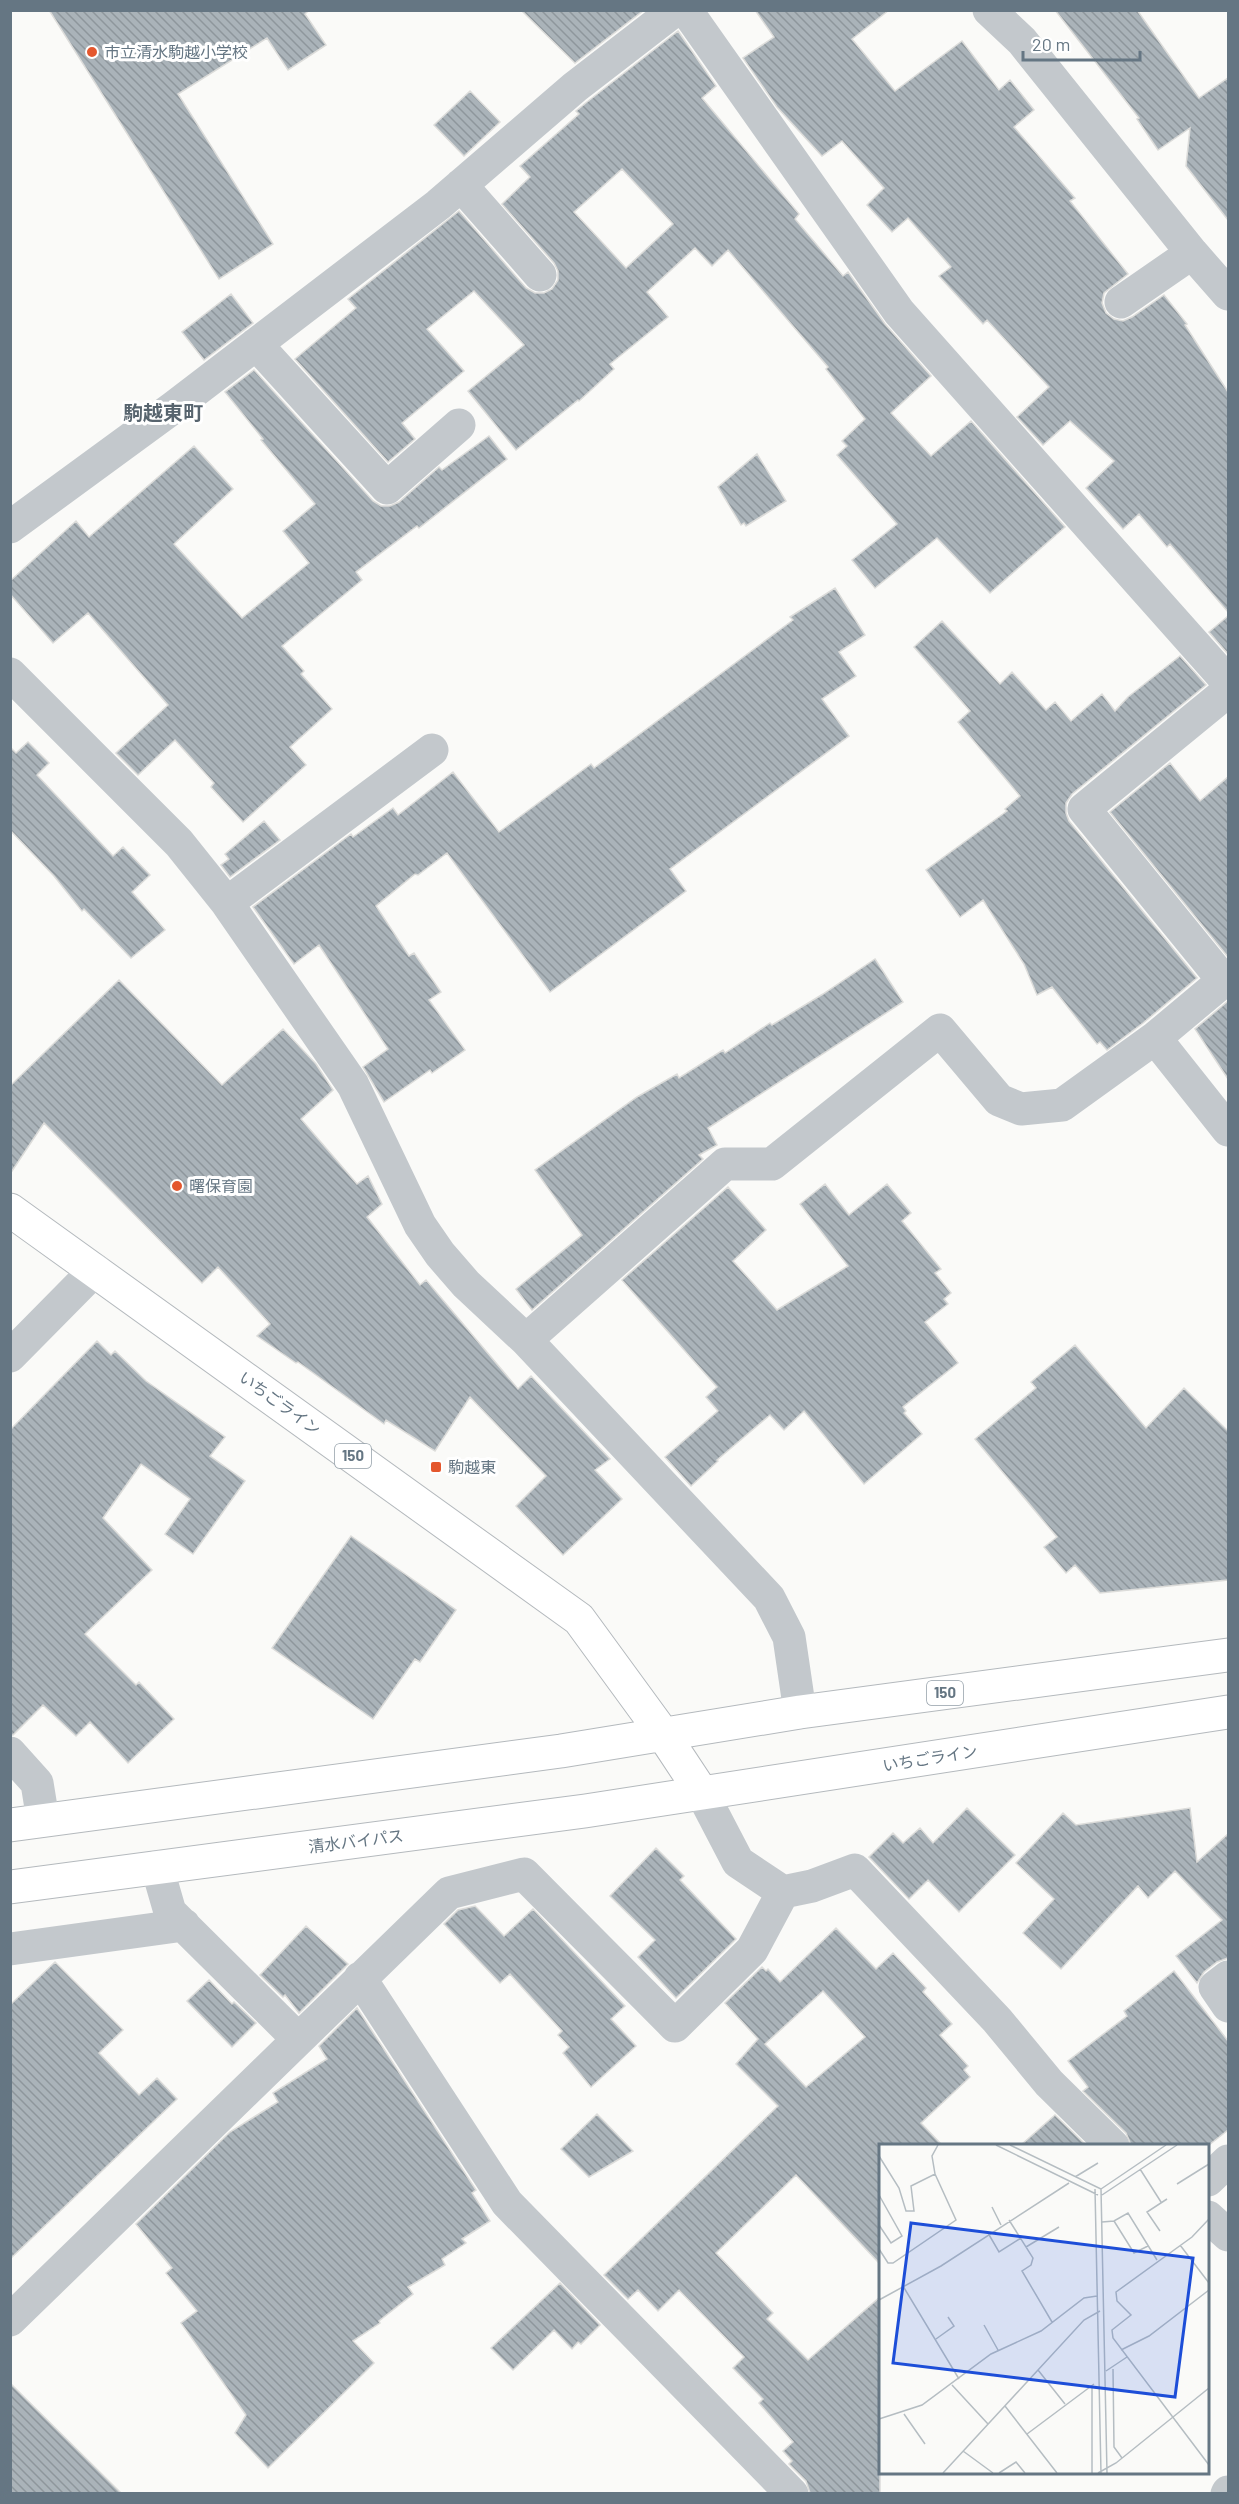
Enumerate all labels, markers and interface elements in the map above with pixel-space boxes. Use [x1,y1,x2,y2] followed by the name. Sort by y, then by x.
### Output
[1023,24,1140,62] scale bar
[1032,33,1070,55] text: 20 m
[104,42,248,61] place label: 市立清水駒越小学校
[85,45,99,59] marker: 市立清水駒越小学校
[123,400,203,424] district label: 駒越東町
[189,1176,253,1195] place label: 曙保育園
[170,1179,184,1193] marker: 曙保育園
[236,1367,325,1438] street label: いちごライン
[335,1444,371,1468] road number: 150
[448,1457,496,1476] place label: 駒越東
[429,1460,443,1474] marker: 駒越東
[927,1681,963,1705] road number: 150
[881,1741,979,1774] street label: いちごライン
[307,1825,405,1856] street label: 清水バイパス
[879,2144,1209,2474] inset map

